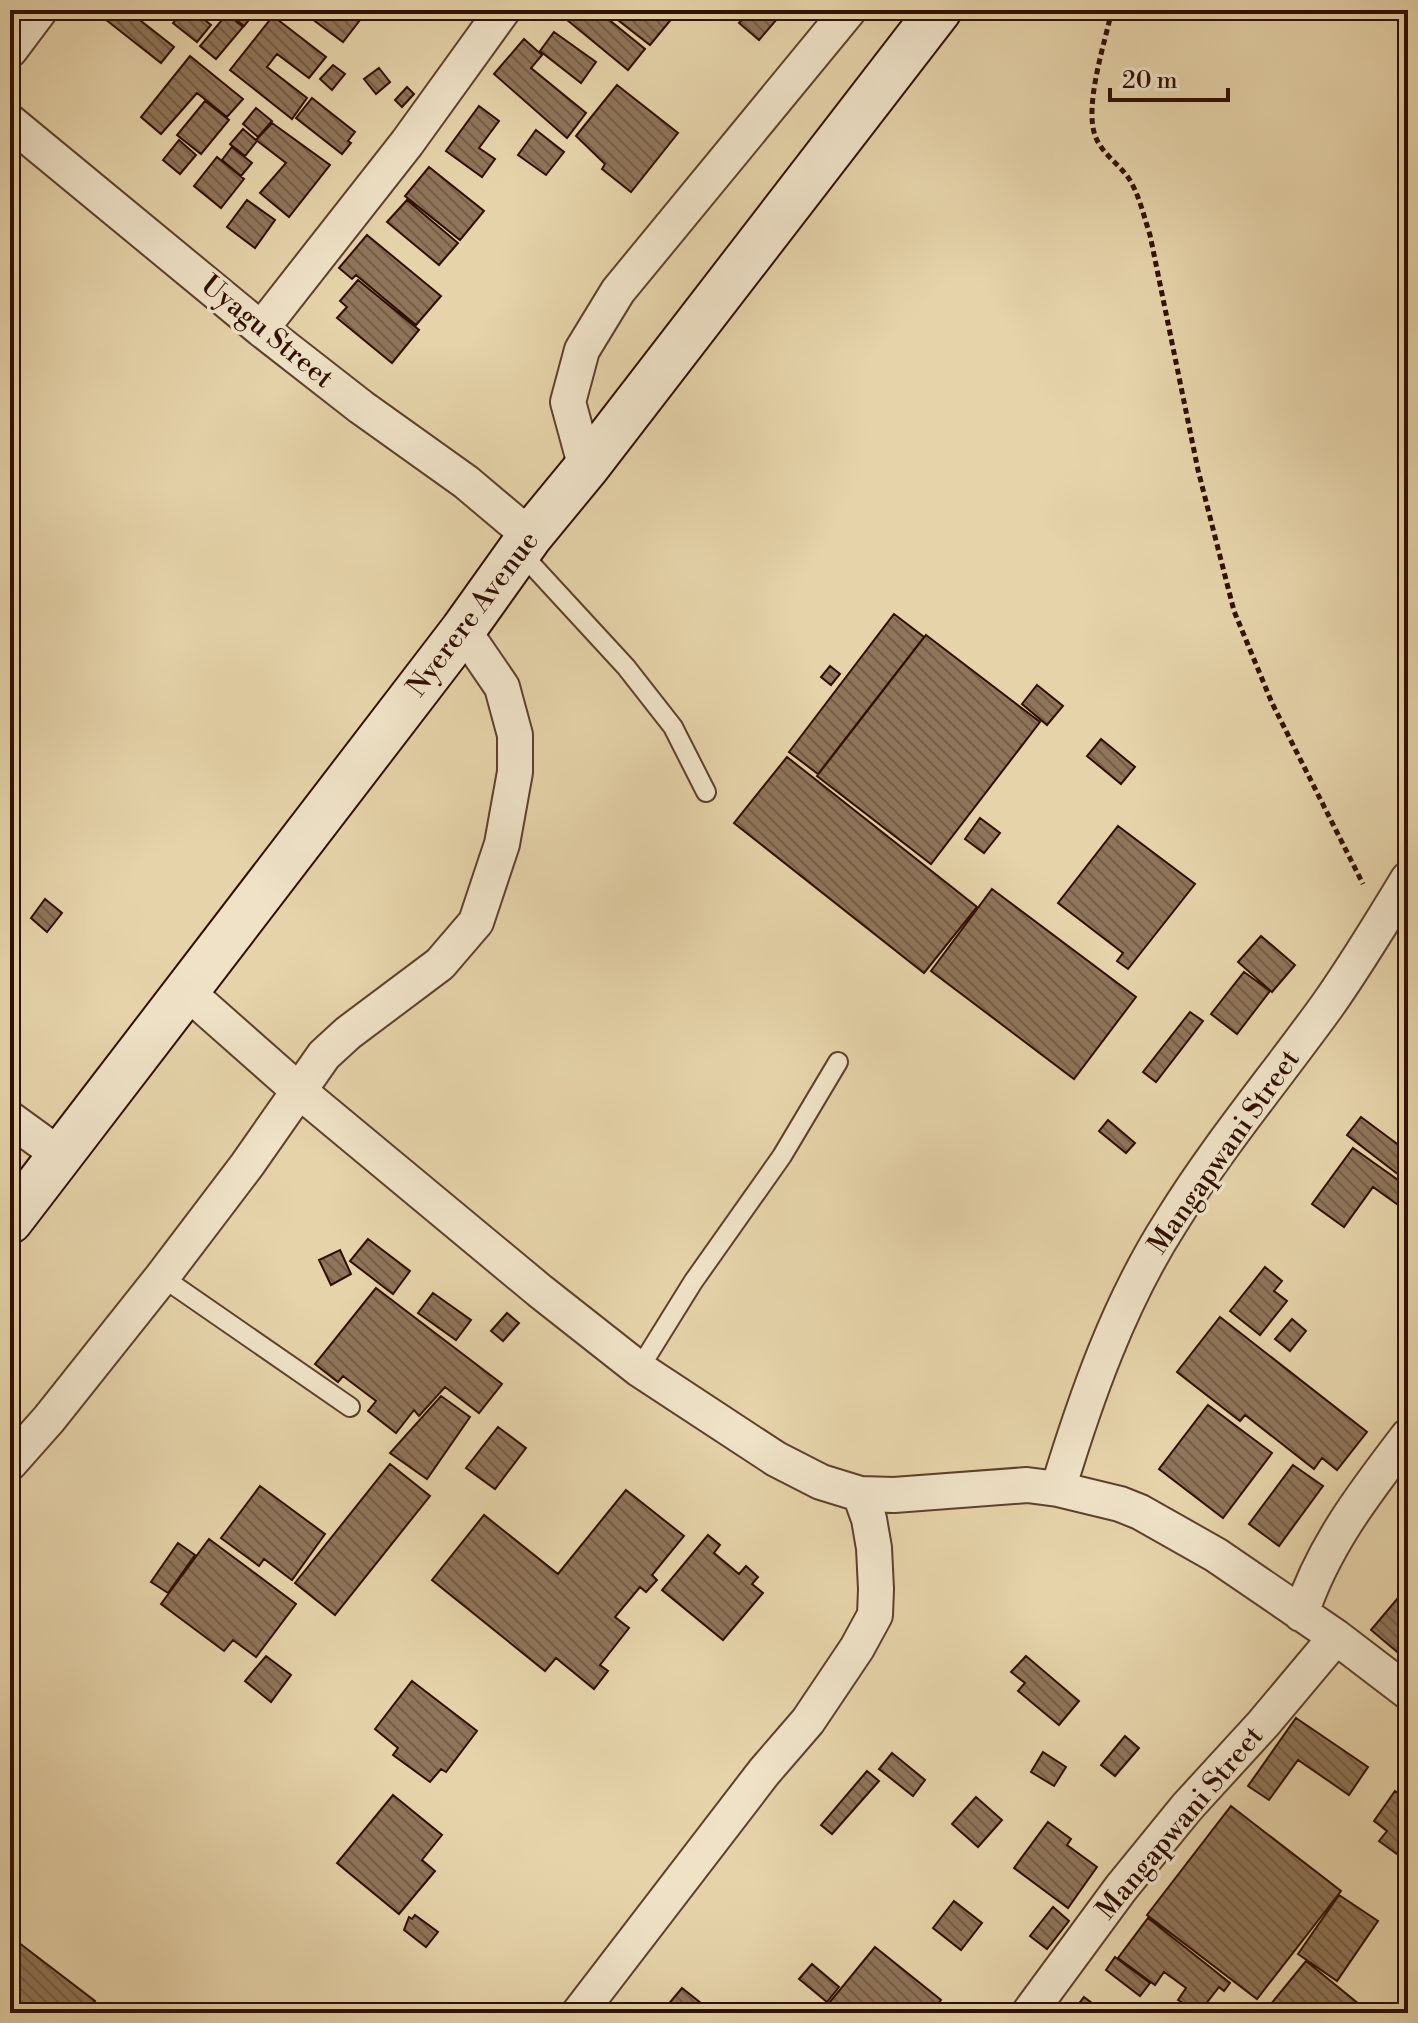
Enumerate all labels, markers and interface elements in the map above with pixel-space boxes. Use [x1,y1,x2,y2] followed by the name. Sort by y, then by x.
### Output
[1110,52,1228,102] scale bar
[1122,66,1178,96] text: 20 m
[194,268,340,396] street label: Uyagu Street
[399,524,547,704] street label: Nyerere Avenue
[1140,1043,1308,1261] street label: Mangapwani Street
[1089,1719,1271,1927] street label: Mangapwani Street

